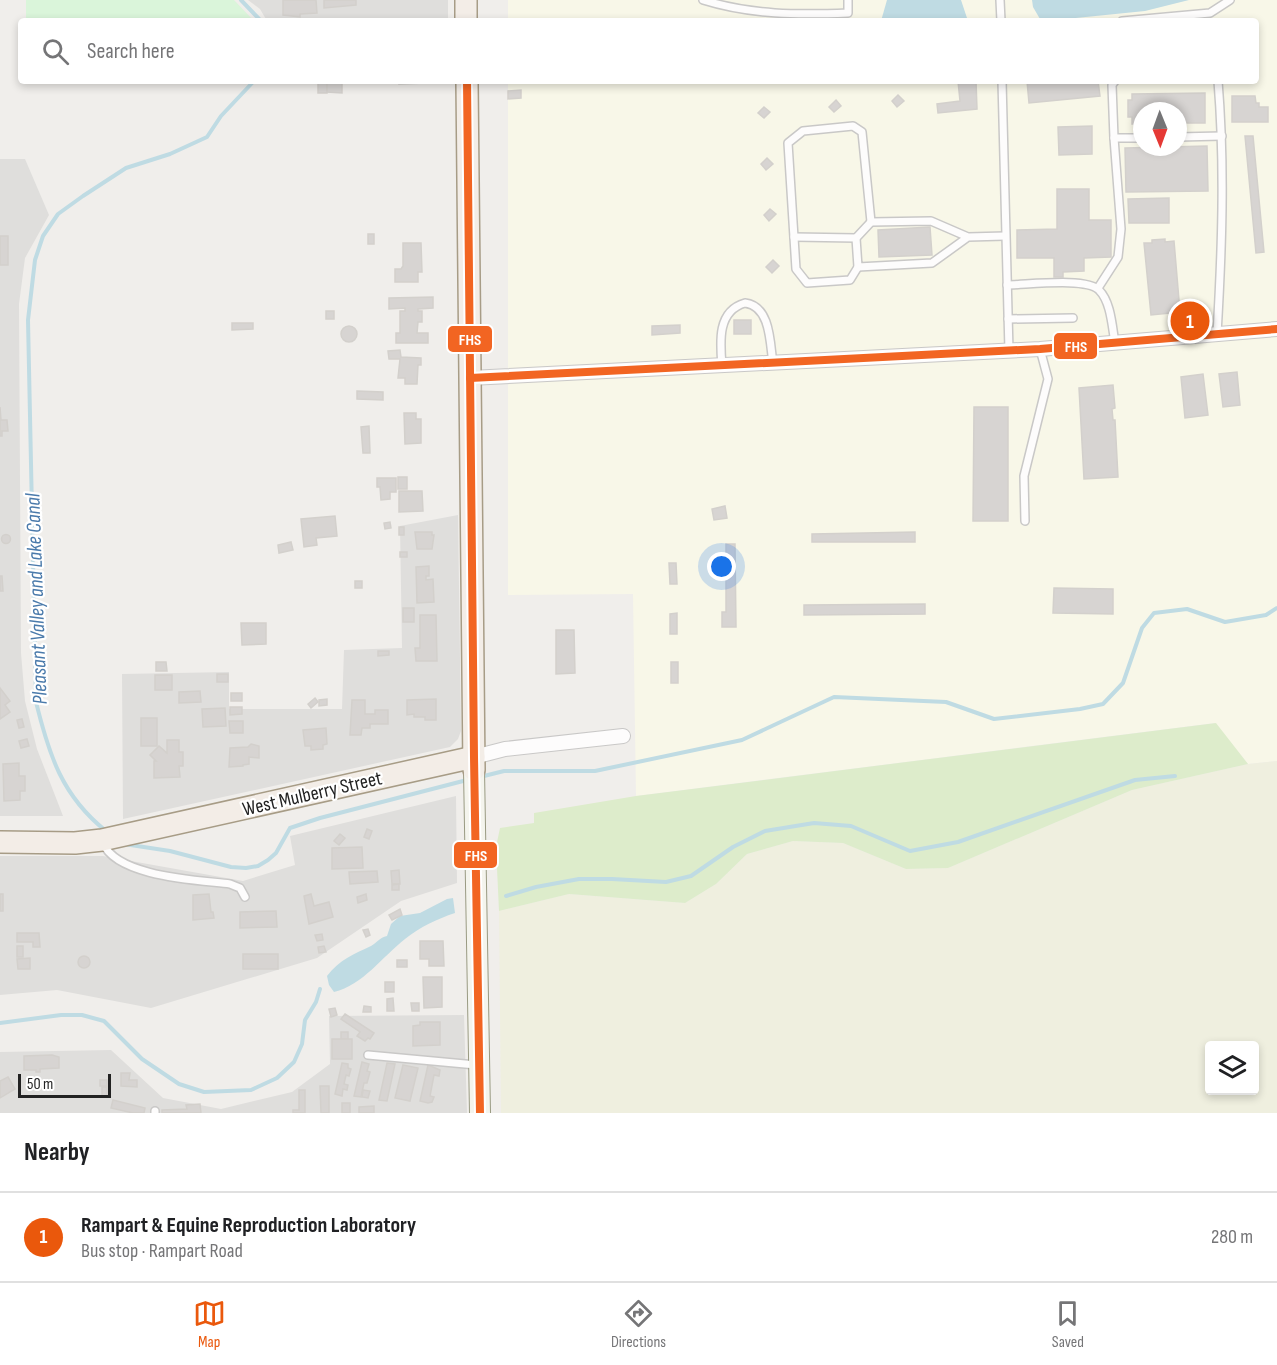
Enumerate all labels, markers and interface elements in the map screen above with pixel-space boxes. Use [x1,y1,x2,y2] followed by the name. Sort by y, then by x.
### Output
[18,18,1259,84] search box
[39,35,72,68] icon: search
[87,38,174,65] text: Search here
[1133,102,1187,156] north arrow
[1170,298,1210,344] pin: 1
[447,325,493,353] line badge: FHS
[459,331,481,350] text: FHS
[1053,332,1098,360] line badge: FHS
[1065,338,1087,357] text: FHS
[20,492,53,705] water label: Pleasant Valley and Lake Canal
[707,552,736,581] your location
[240,766,384,822] street label: West Mulberry Street
[453,841,498,869] line badge: FHS
[465,847,487,866] text: FHS
[1205,1041,1259,1095] map controls
[1205,1041,1259,1095] button: layers
[18,1071,111,1098] scale bar
[27,1075,53,1094] text: 50 m
[24,1137,90,1168] text: Nearby
[81,1212,416,1239] text: Rampart & Equine Reproduction Laboratory
[40,1225,47,1249] text: 1
[1211,1225,1253,1249] text: 280 m
[81,1239,243,1263] text: Bus stop · Rampart Road
[193,1297,226,1352] tab: Map
[611,1297,666,1352] tab: Directions
[1051,1297,1084,1352] tab: Saved

